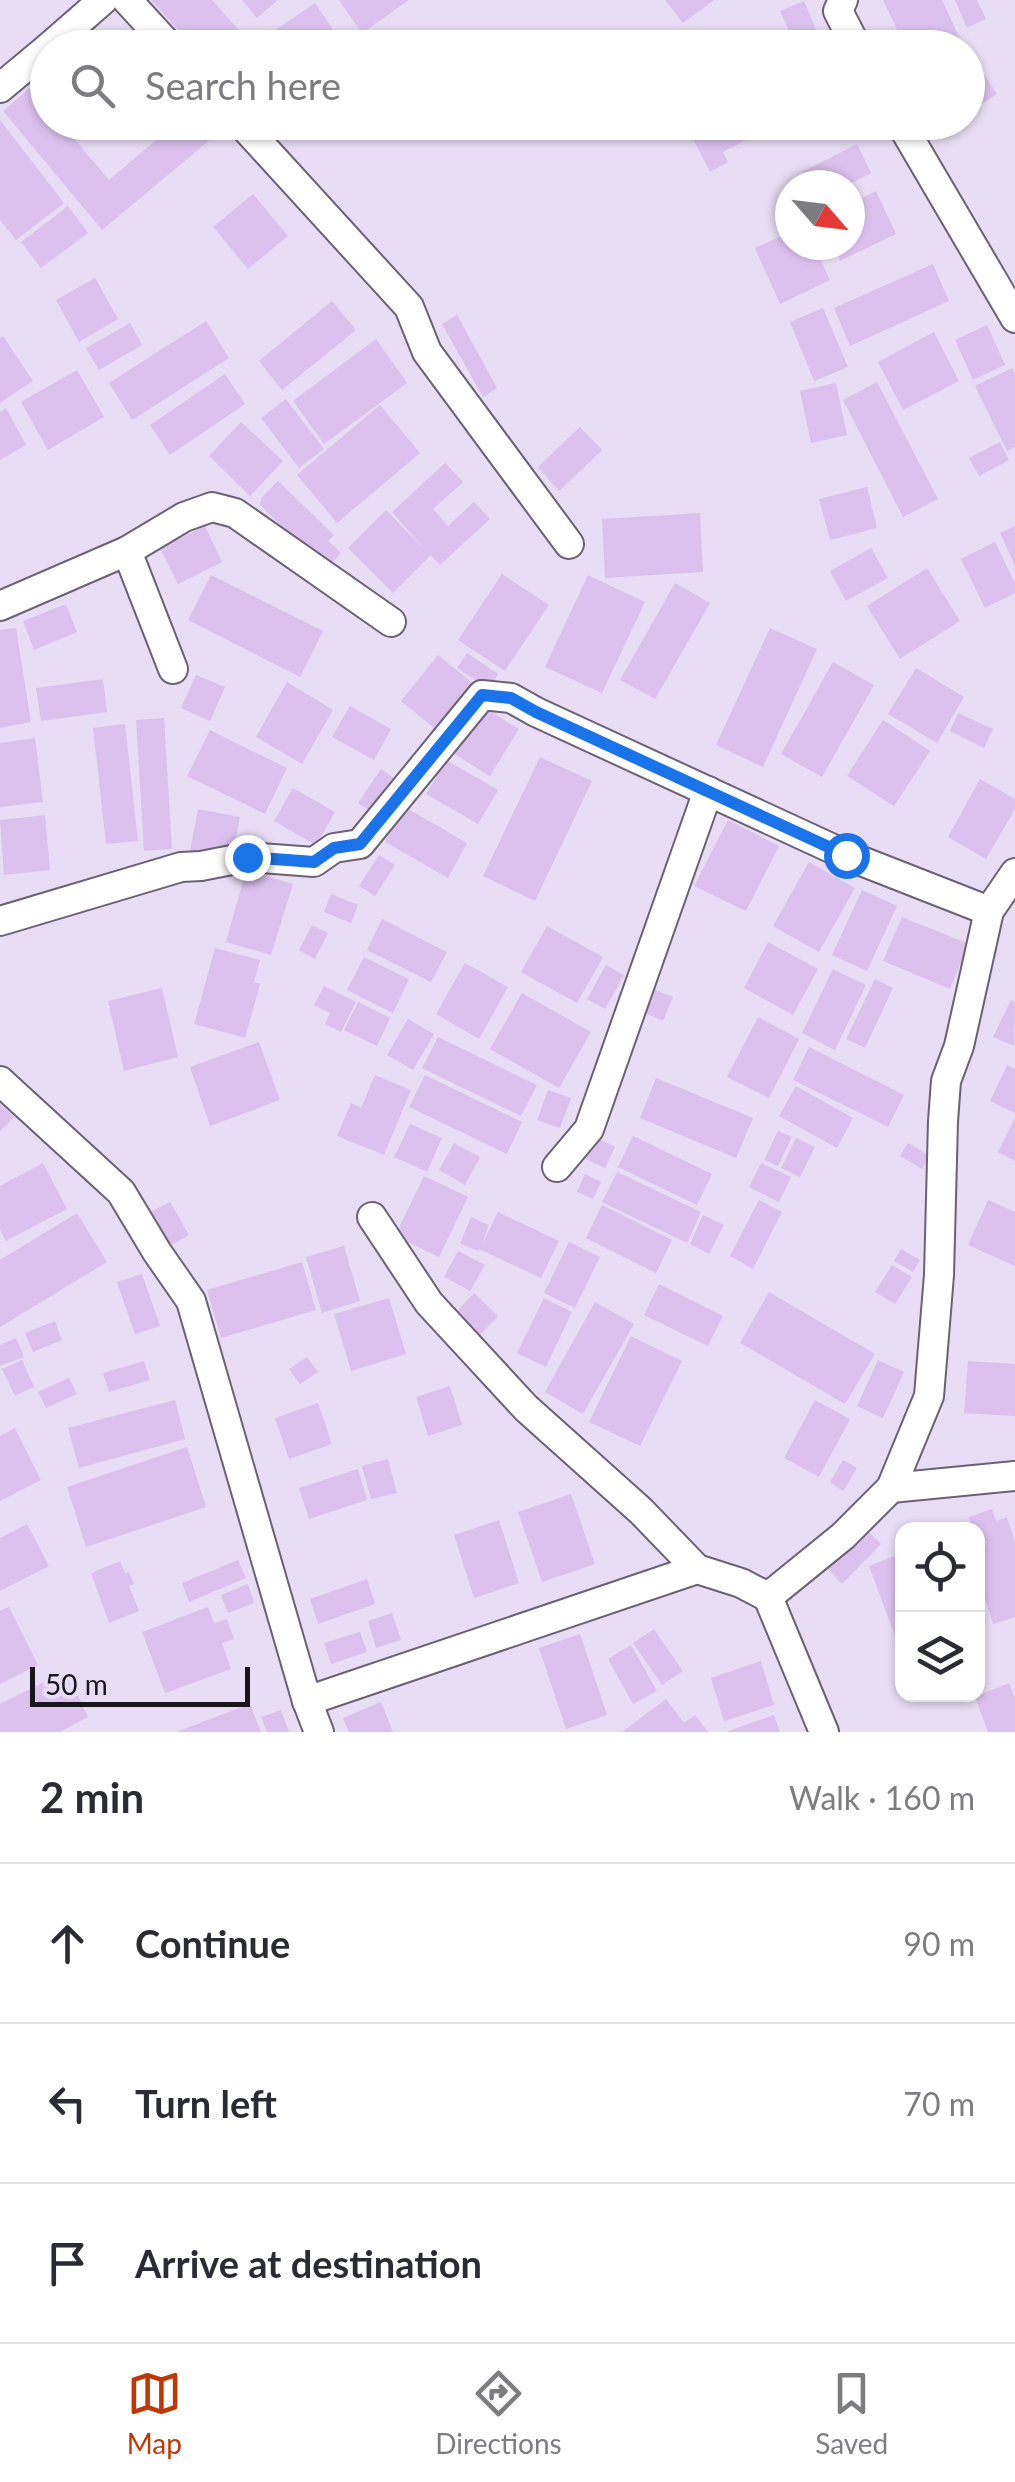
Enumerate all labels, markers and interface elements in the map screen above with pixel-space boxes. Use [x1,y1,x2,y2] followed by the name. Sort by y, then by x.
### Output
[30,30,985,140] search box
[65,58,120,113] icon: search
[145,62,341,108] text: Search here
[775,170,865,260] north arrow
[824,833,870,879] route start
[225,835,271,881] route end
[895,1522,985,1702] map controls
[895,1522,985,1612] button: locate
[895,1612,985,1702] button: layers
[30,1662,250,1706] scale bar
[45,1667,108,1701] text: 50 m
[40,1772,144,1822] text: 2 min
[789,1778,975,1817] text: Walk · 160 m
[40,1916,95,1971] icon: ahead
[135,1920,290,1966] text: Continue
[903,1924,975,1963] text: 90 m
[40,2076,95,2131] icon: left
[135,2080,277,2126] text: Turn left
[903,2084,975,2123] text: 70 m
[40,2236,95,2291] icon: arrive
[135,2240,482,2286] text: Arrive at destination
[127,2366,182,2460] tab: Map
[435,2366,562,2460] tab: Directions
[815,2366,888,2460] tab: Saved

